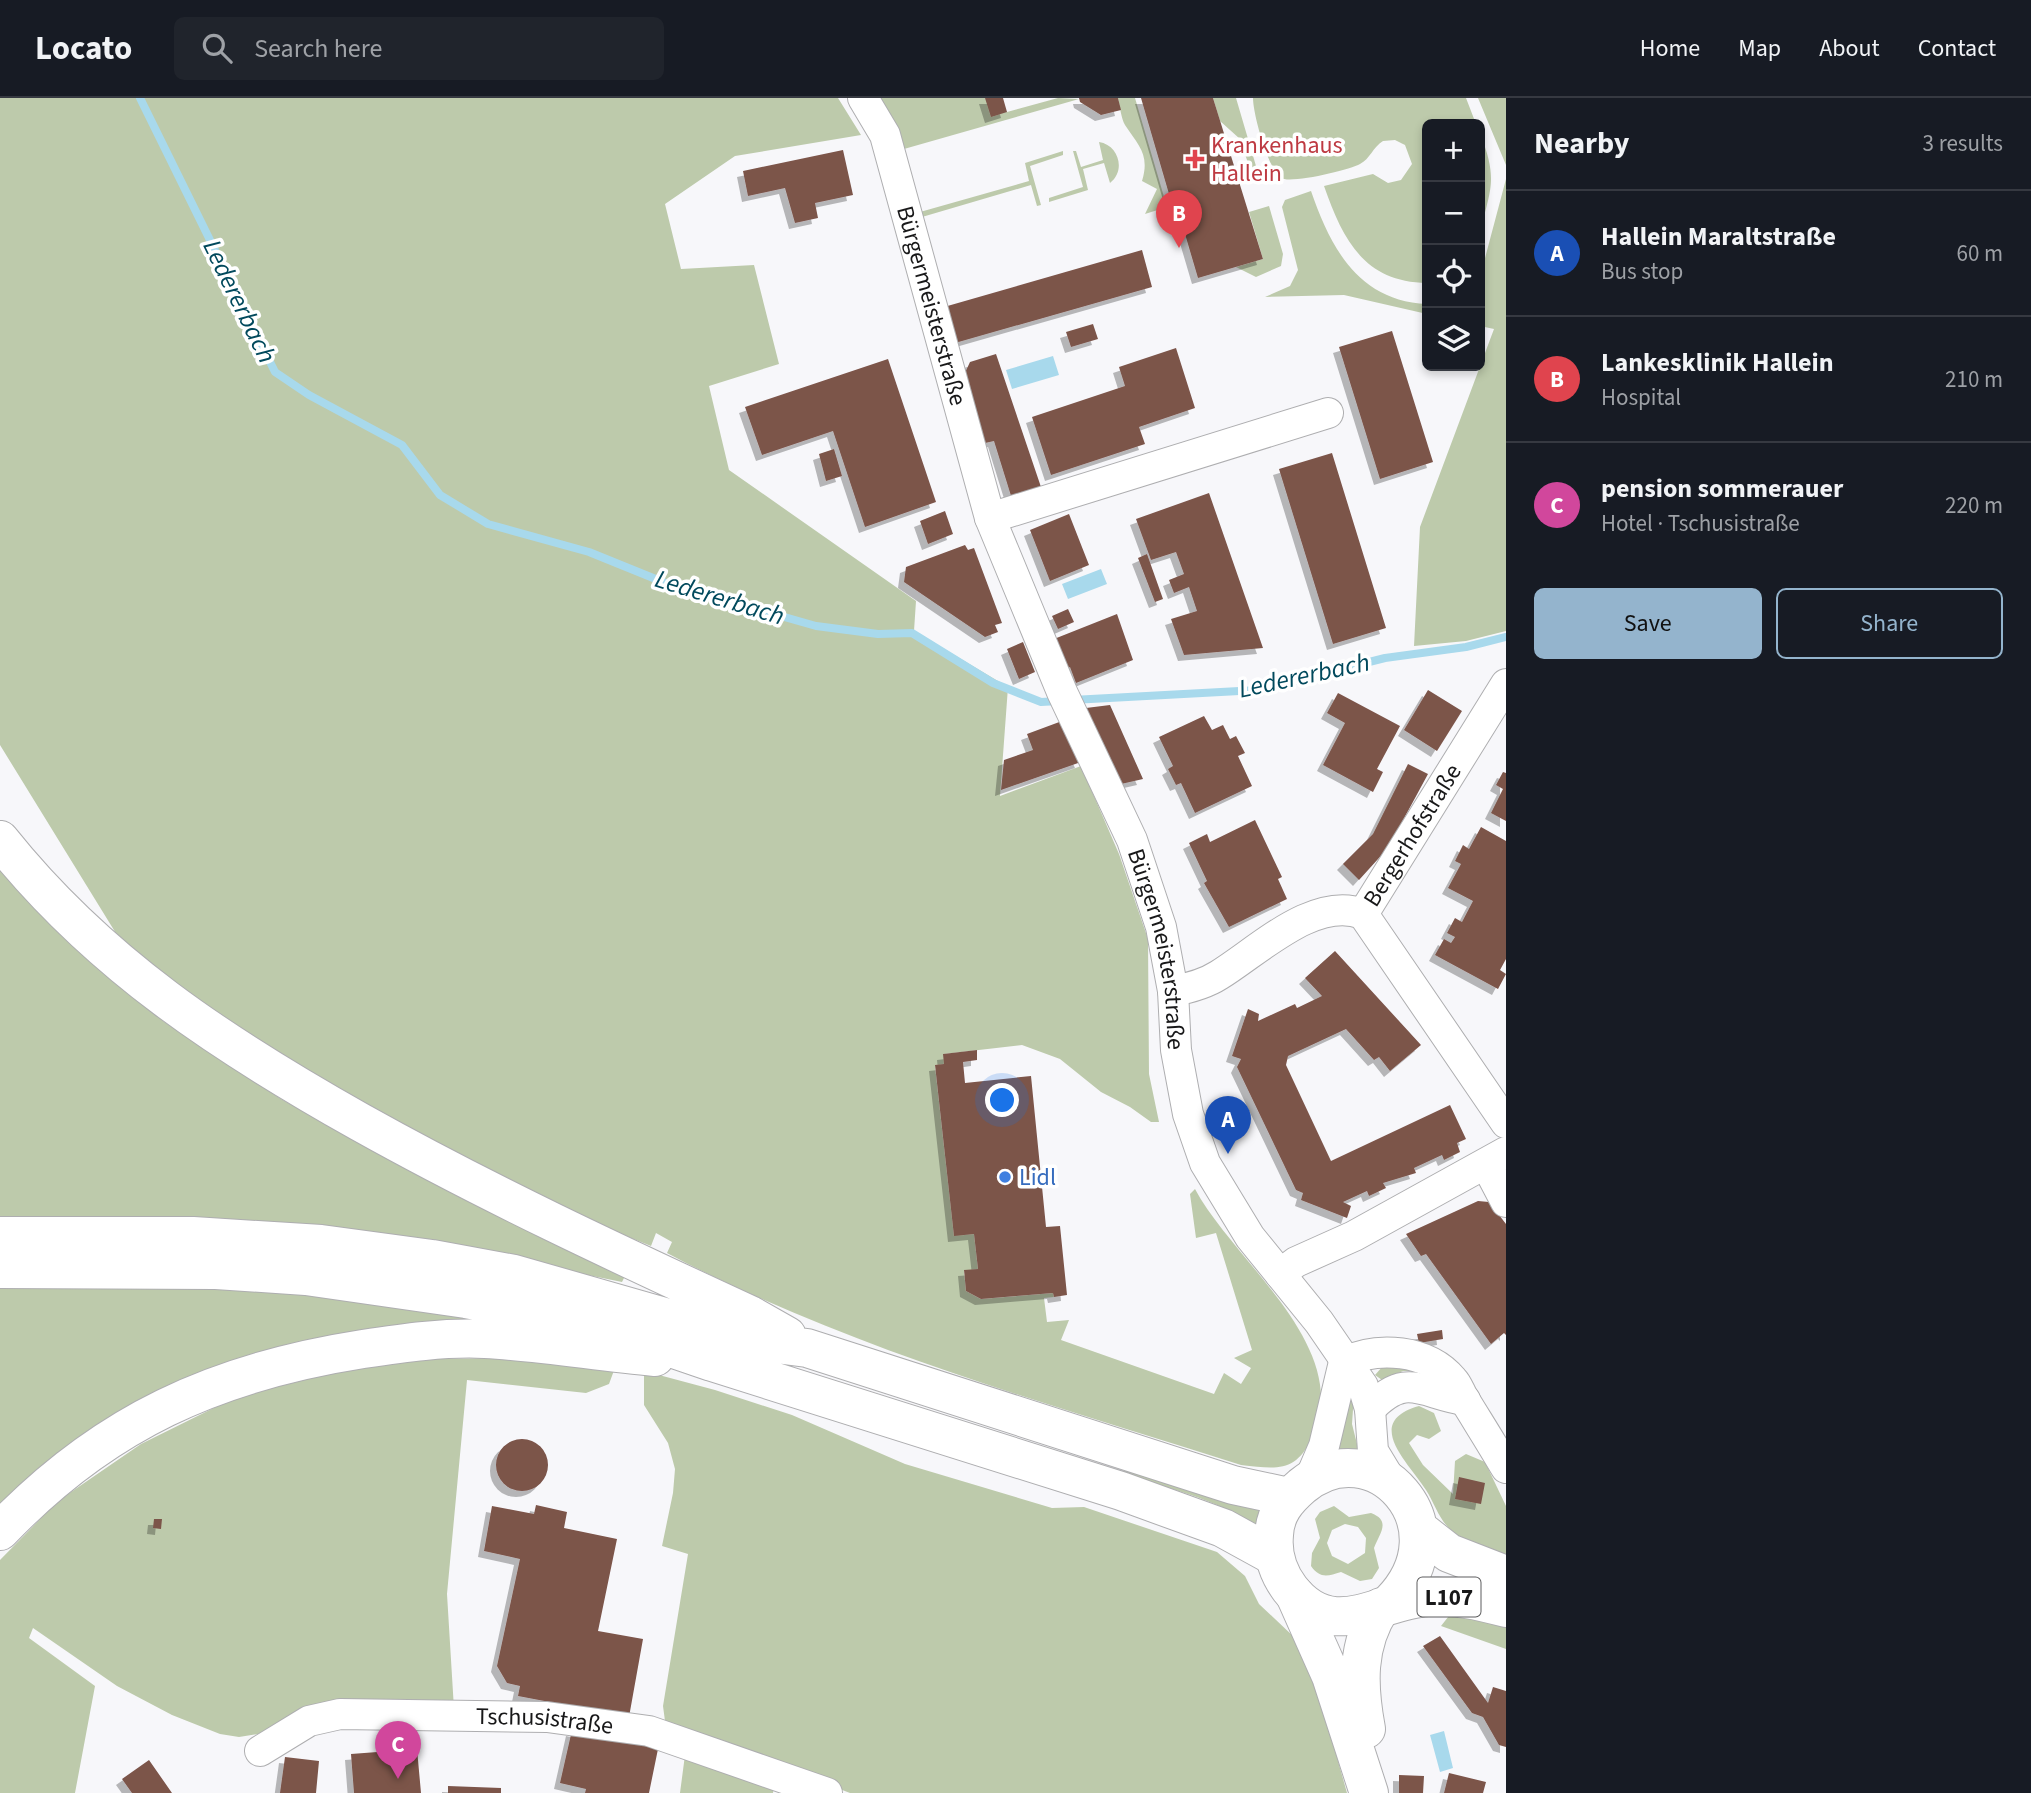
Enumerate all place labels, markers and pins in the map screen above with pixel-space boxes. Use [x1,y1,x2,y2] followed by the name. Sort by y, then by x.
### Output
[1211,128,1343,191] place label: Krankenhaus Hallein
[1185,149,1205,169] marker: Krankenhaus Hallein
[1156,190,1202,248] pin: B
[1205,1096,1251,1154] pin: A
[1019,1160,1056,1195] place label: Lidl
[997,1169,1013,1185] marker: Lidl
[375,1721,421,1779] pin: C

